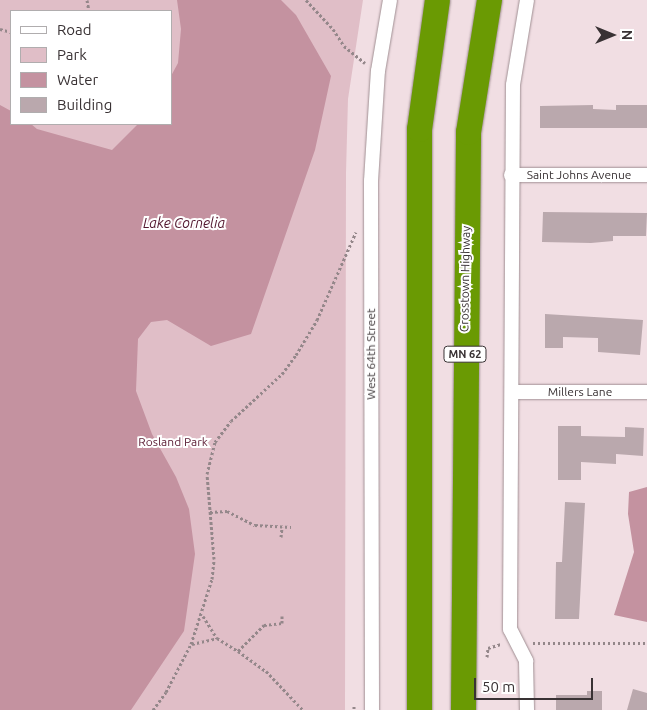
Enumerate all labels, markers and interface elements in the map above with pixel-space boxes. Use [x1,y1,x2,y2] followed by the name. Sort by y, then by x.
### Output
[10,10,172,125] legend
[587,10,637,60] north arrow
[57,21,92,38] text: Road
[619,30,635,40] text: N
[57,46,87,63] text: Park
[57,71,98,88] text: Water
[57,96,112,113] text: Building
[527,168,631,182] street label: Saint Johns Avenue
[143,215,225,231] water label: Lake Cornelia
[457,226,473,332] street label: Crosstown Highway
[364,308,378,400] street label: West 64th Street
[442,346,488,362] road number: MN 62
[548,385,612,399] street label: Millers Lane
[138,435,208,449] park label: Rosland Park
[477,668,596,700] scale bar
[482,678,515,695] text: 50 m

